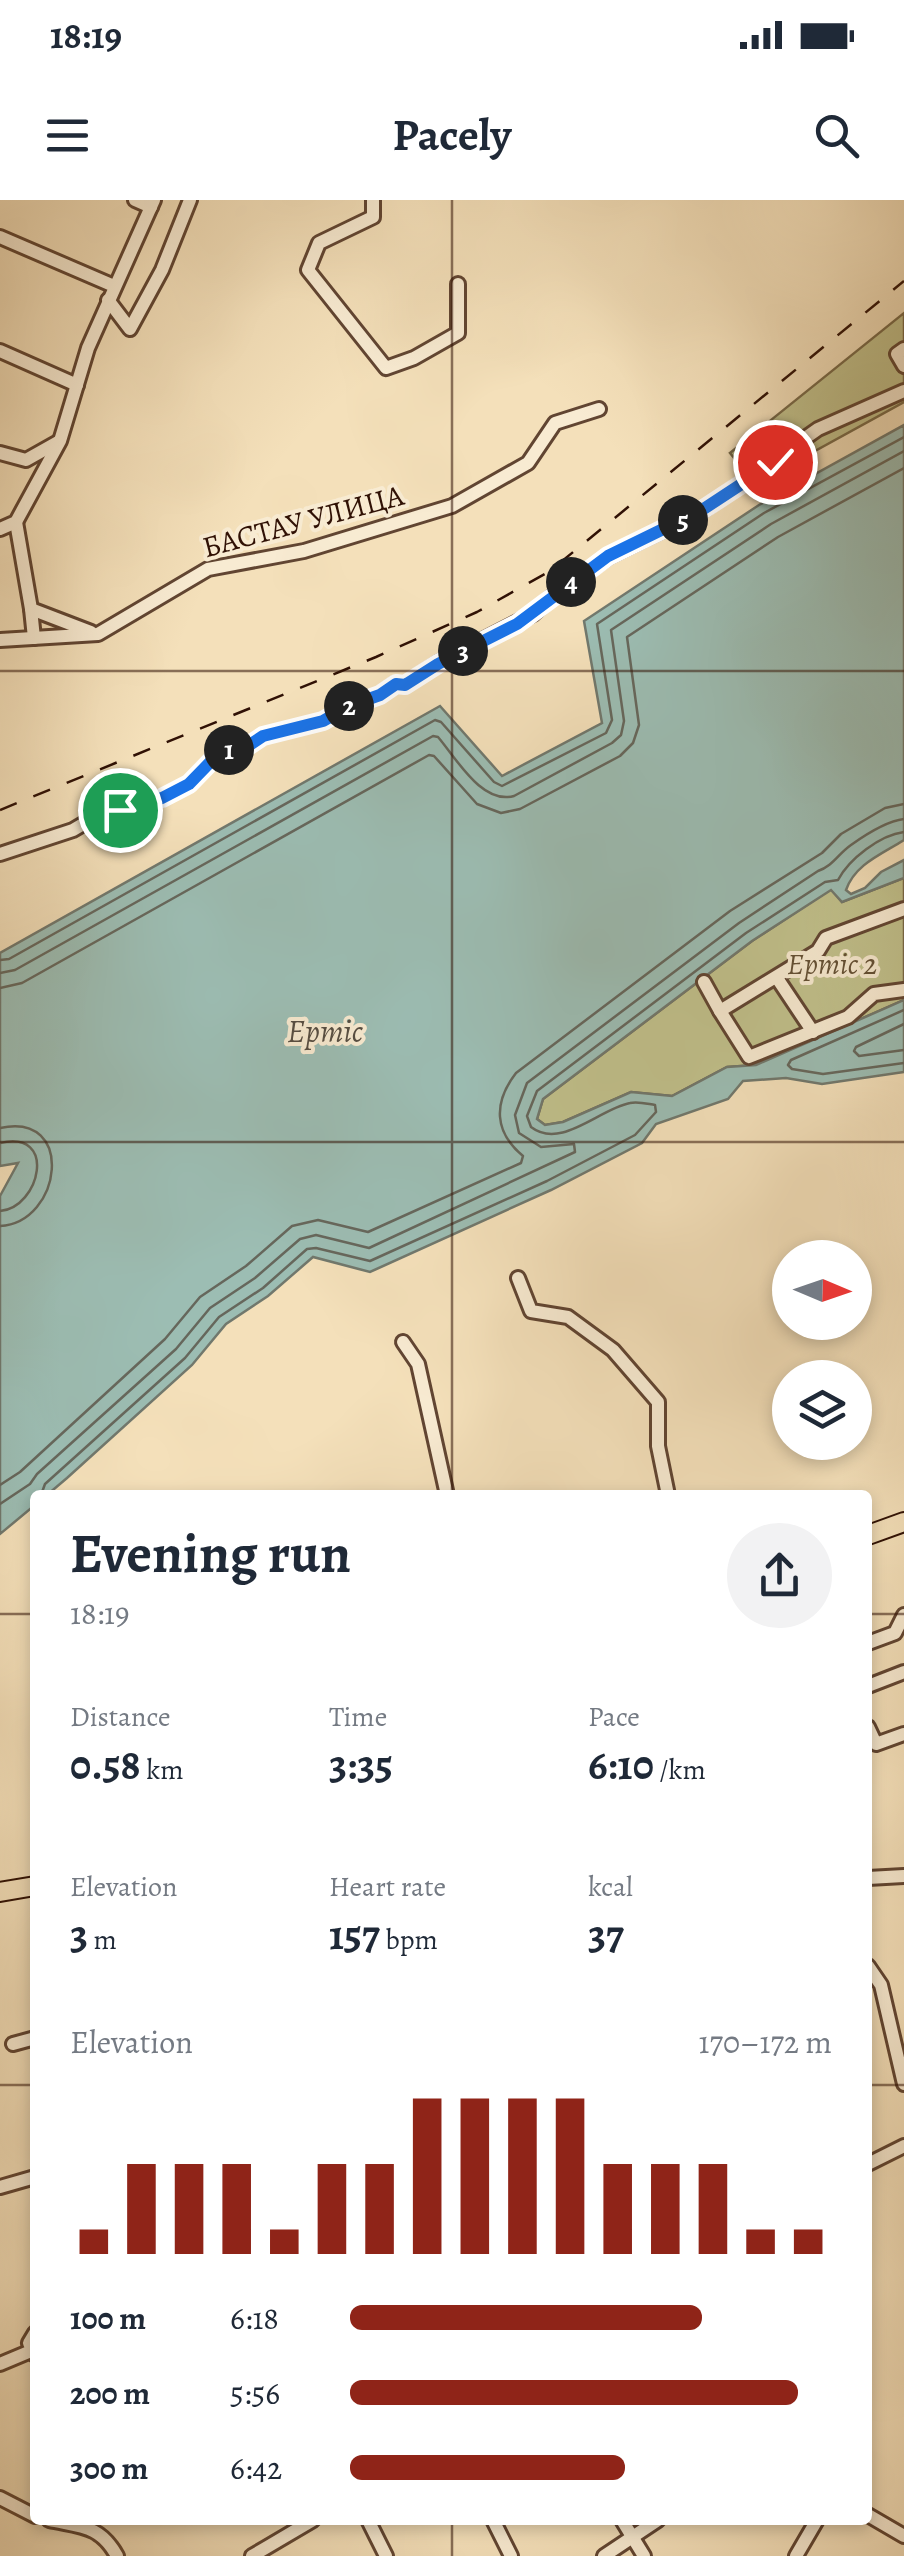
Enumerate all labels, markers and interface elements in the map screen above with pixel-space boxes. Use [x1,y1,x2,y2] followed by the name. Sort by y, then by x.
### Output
[50,9,122,61] text: 18:19
[393,104,511,166] text: Pacely
[40,108,95,163] icon: menu
[809,108,864,163] icon: search
[733,420,818,505] pin
[748,435,803,490] icon: check
[198,475,408,567] street label: БАСТАУ УЛИЦА
[658,495,708,545] pin: 5
[677,501,689,539] text: 5
[546,557,596,607] pin: 4
[564,563,578,601] text: 4
[438,626,488,676] pin: 3
[457,632,469,670] text: 3
[324,681,374,731] pin: 2
[342,687,356,725] text: 2
[204,725,254,775] pin: 1
[224,731,234,769] text: 1
[78,768,163,853] pin
[93,783,148,838] icon: arrive
[787,944,877,984] park label: Ертіс 2
[287,1009,364,1053] water label: Ертіс
[772,1240,872,1340] north arrow
[772,1240,872,1460] map controls
[772,1360,872,1460] button: layers
[70,1516,351,1591] text: Evening run
[727,1523,832,1628] button: share
[70,1591,130,1635] text: 18:19
[70,1698,170,1736] text: Distance
[329,1698,387,1736] text: Time
[588,1698,640,1736] text: Pace
[70,1736,141,1793] text: 0.58
[329,1736,393,1793] text: 3:35
[588,1736,654,1793] text: 6:10
[141,1751,184,1789] text: km
[654,1751,706,1789] text: /km
[70,1868,177,1906] text: Elevation
[329,1868,446,1906] text: Heart rate
[588,1868,633,1906] text: kcal
[70,1906,88,1963] text: 3
[329,1906,380,1963] text: 157
[588,1906,624,1963] text: 37
[88,1921,117,1959] text: m
[380,1921,438,1959] text: bpm
[70,2020,193,2064] text: Elevation
[699,2020,832,2064] text: 170–172 m
[70,2296,146,2340] text: 100 m
[230,2296,279,2340] text: 6:18
[70,2371,150,2415] text: 200 m
[230,2371,280,2415] text: 5:56
[70,2446,148,2490] text: 300 m
[230,2446,282,2490] text: 6:42

